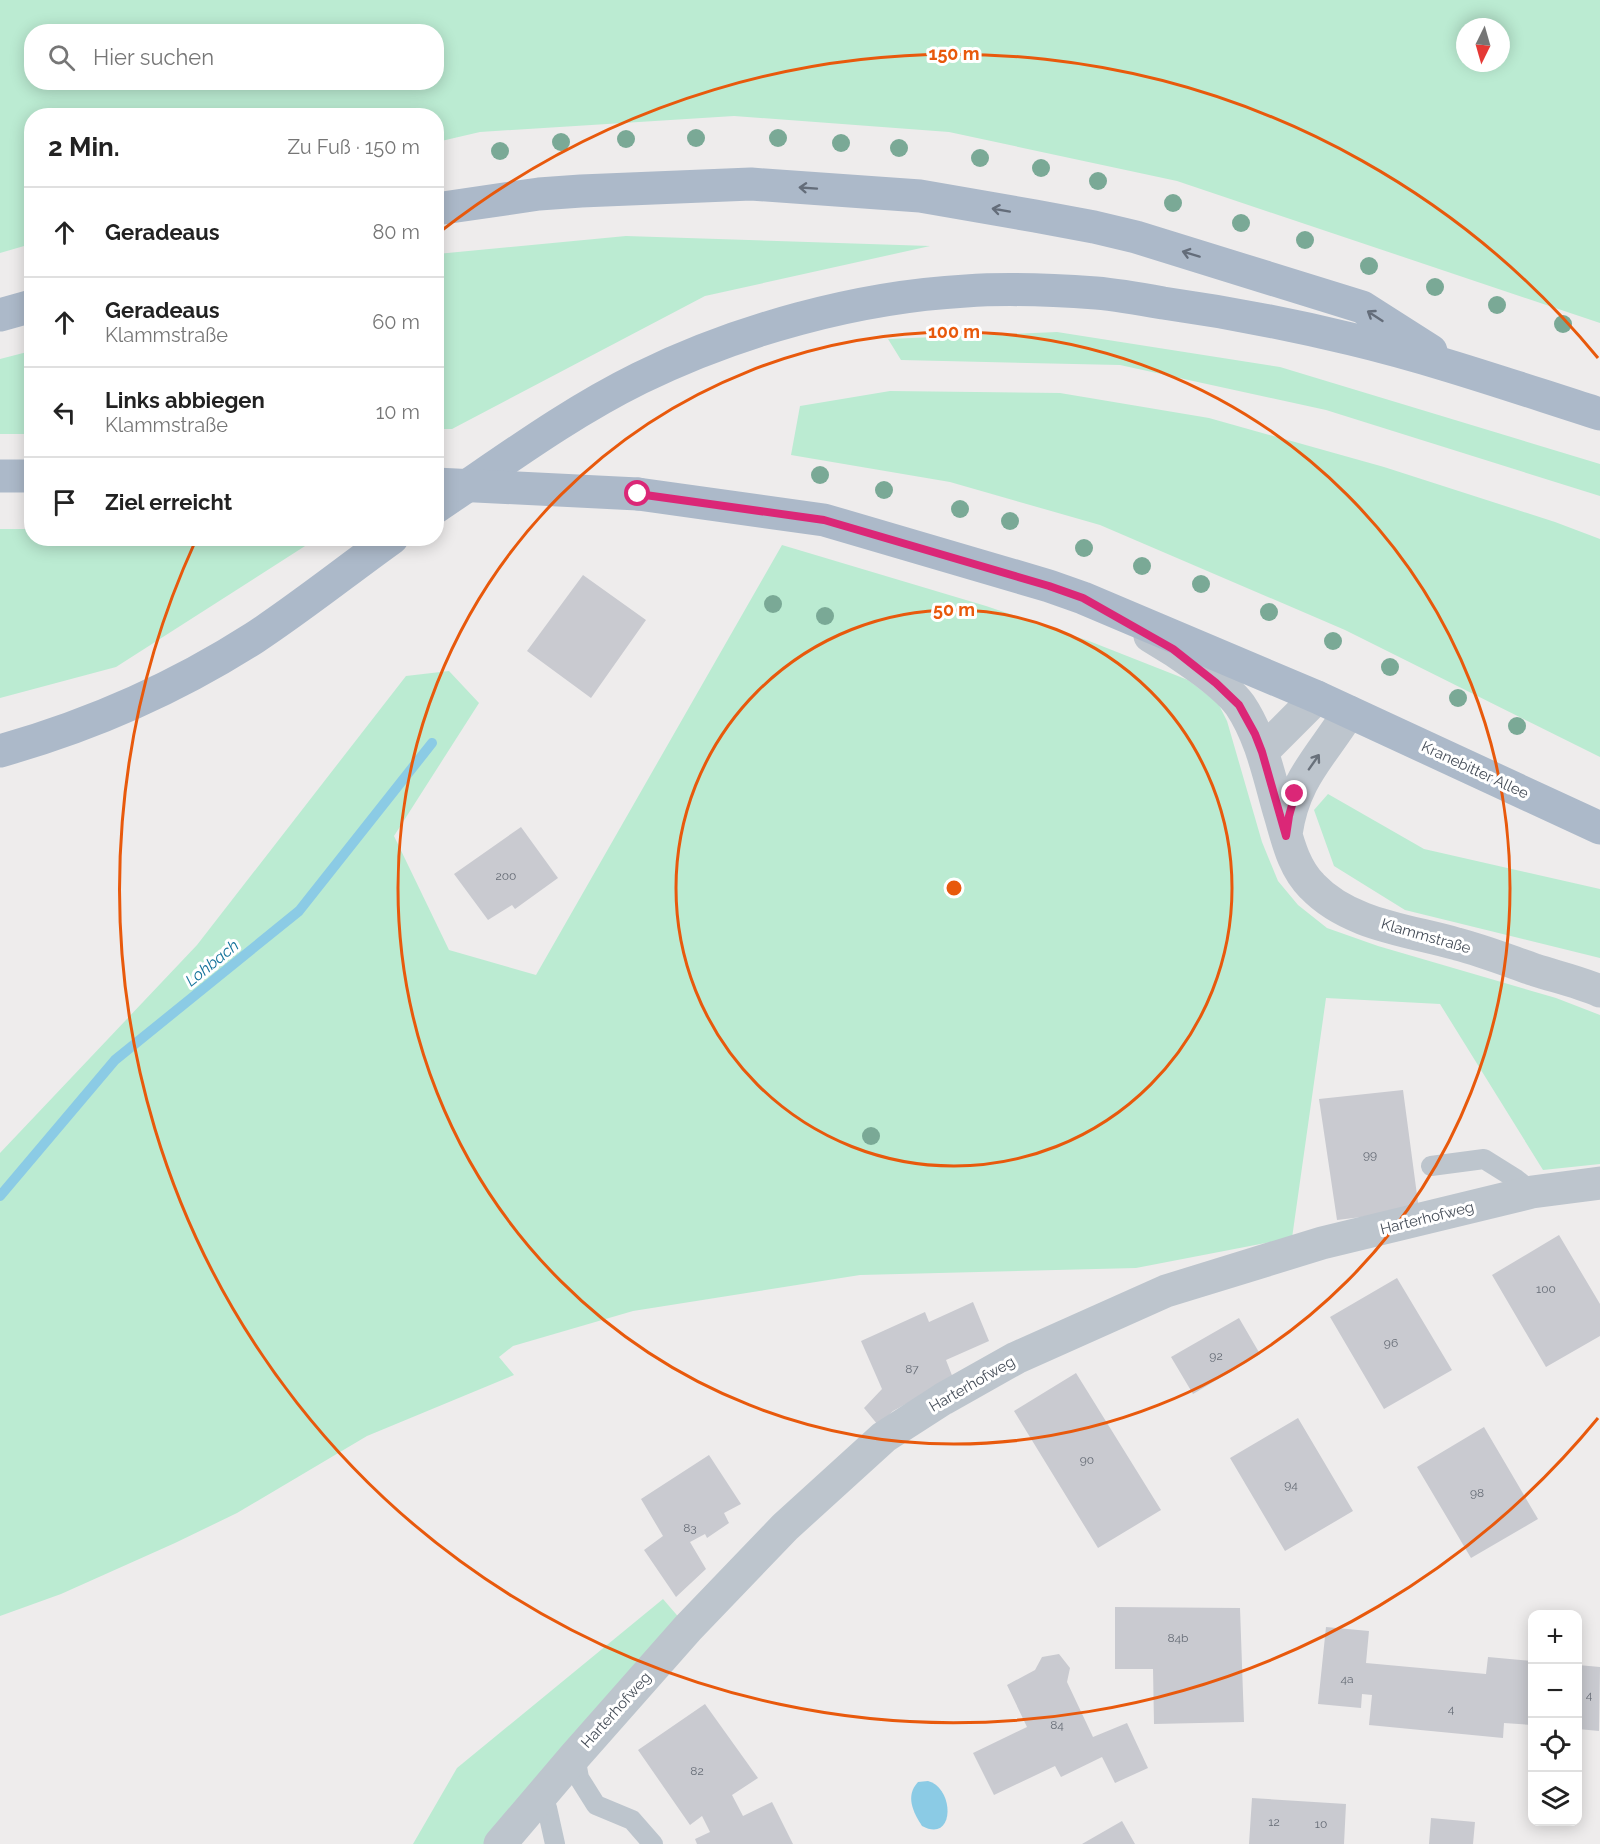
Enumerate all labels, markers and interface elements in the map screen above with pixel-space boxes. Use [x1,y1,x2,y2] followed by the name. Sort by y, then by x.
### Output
[1456,18,1510,72] north arrow
[24,24,444,90] search box
[45,41,78,74] icon: search
[929,43,980,64] text: 150 m
[93,44,214,70] text: Hier suchen
[48,132,120,162] text: 2 Min.
[288,135,420,159] text: Zu Fuß · 150 m
[798,182,818,193] one-way arrow
[992,204,1012,215] one-way arrow
[48,216,81,249] icon: ahead
[105,219,220,245] text: Geradeaus
[372,220,420,244] text: 80 m
[1182,248,1201,259] one-way arrow
[105,297,220,323] text: Geradeaus
[48,306,81,339] icon: ahead
[372,310,420,334] text: 60 m
[1368,310,1384,322] one-way arrow
[928,321,980,342] text: 100 m
[105,323,228,347] text: Klammstraße
[105,387,265,413] text: Links abbiegen
[48,396,81,429] icon: left
[376,400,420,424] text: 10 m
[105,413,228,437] text: Klammstraße
[624,480,650,506] route start
[48,486,81,519] icon: arrive
[105,489,232,515] text: Ziel erreicht
[933,599,975,620] text: 50 m
[1419,737,1532,803] street label: Kranebitter Allee
[1307,754,1320,771] one-way arrow
[1281,780,1307,806] route end
[496,869,516,883] house number: 200
[944,878,964,898] centre of rings
[1379,915,1473,957] street label: Klammstraße
[182,936,243,990] water label: Lohbach
[1363,1148,1377,1162] house number: 99
[1378,1198,1476,1238] street label: Harterhofweg
[1536,1282,1556,1296] house number: 100
[1384,1336,1398,1350] house number: 96
[1209,1349,1223,1363] house number: 92
[926,1352,1018,1416] street label: Harterhofweg
[905,1362,919,1376] house number: 87
[1080,1453,1094,1467] house number: 90
[1284,1478,1298,1492] house number: 94
[1470,1486,1484,1500] house number: 98
[683,1521,697,1535] house number: 83
[1528,1610,1582,1826] map controls
[1528,1610,1582,1664] button: +
[1167,1631,1189,1645] house number: 84b
[1528,1664,1582,1718] button: −
[577,1668,655,1752] street label: Harterhofweg
[1340,1672,1354,1686] house number: 4a
[1586,1688,1593,1702] house number: 4
[1448,1702,1455,1716] house number: 4
[1050,1718,1064,1732] house number: 84
[1528,1718,1582,1772] button: locate
[690,1764,704,1778] house number: 82
[1528,1772,1582,1826] button: layers
[1268,1815,1280,1829] house number: 12
[1315,1817,1327,1831] house number: 10

